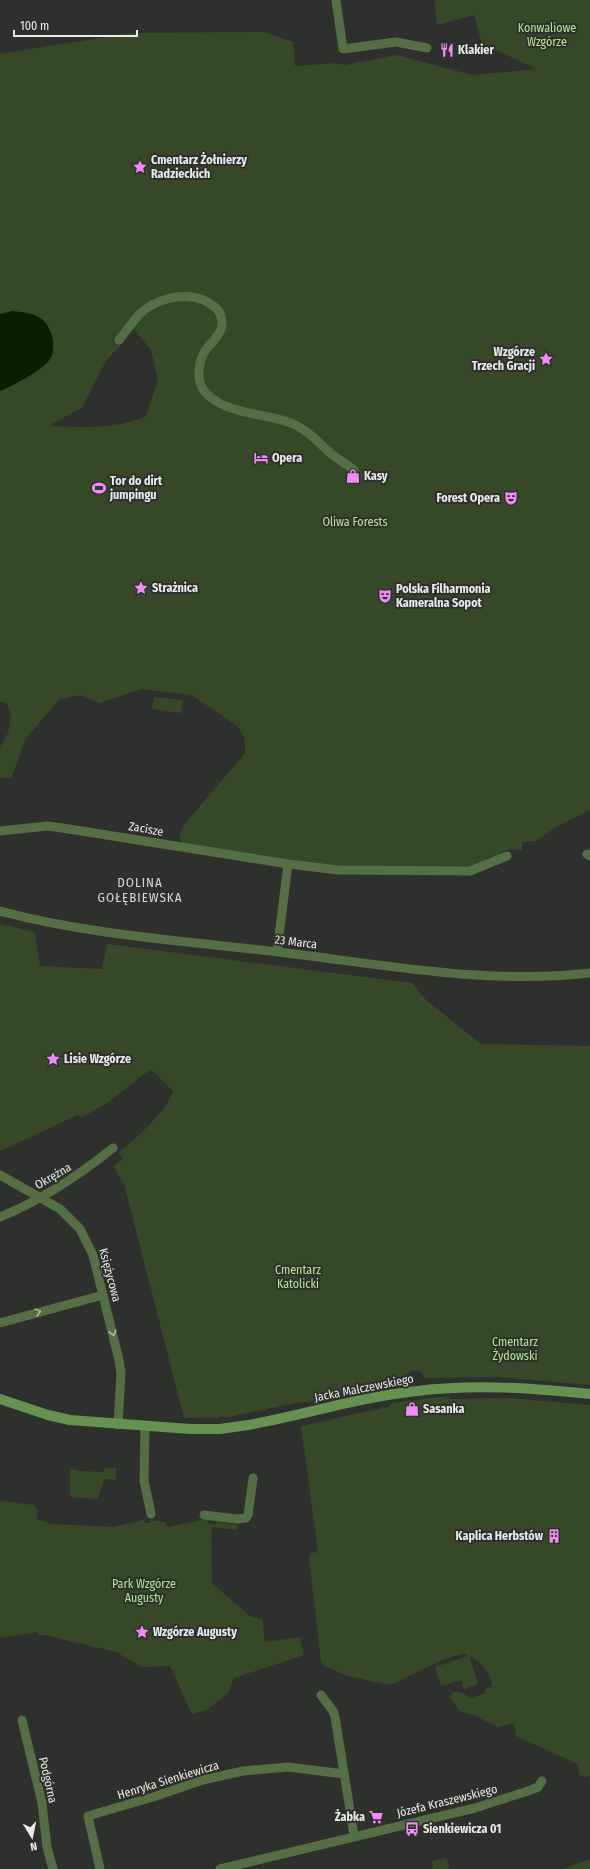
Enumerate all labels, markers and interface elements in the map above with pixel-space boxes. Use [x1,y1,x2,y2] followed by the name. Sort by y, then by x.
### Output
[14,12,137,38] scale bar
[20,19,49,33] text: 100 m
[518,21,576,49] park label: Konwaliowe Wzgórze
[439,42,455,58] restaurant icon: Klakier
[458,43,494,57] place label: Klakier
[151,152,247,181] place label: Cmentarz Żołnierzy Radzieckich
[132,159,148,175] place icon: Cmentarz Żołnierzy Radzieckich
[472,345,535,373] place label: Wzgórze Trzech Gracji
[538,351,554,367] place icon: Wzgórze Trzech Gracji
[253,450,269,466] hotel icon: Opera
[272,451,302,465] place label: Opera
[345,468,361,484] shop icon: Kasy
[364,469,388,483] place label: Kasy
[109,474,163,502] place label: Tor do dirt jumpingu
[91,480,107,496] sports icon: Tor do dirt jumpingu
[503,490,519,506] theatre icon: Forest Opera
[436,491,500,505] place label: Forest Opera
[322,515,388,529] park label: Oliwa Forests
[133,580,149,596] place icon: Strażnica
[152,581,198,595] place label: Strażnica
[396,582,491,610] place label: Polska Filharmonia Kameralna Sopot
[377,588,393,604] theatre icon: Polska Filharmonia Kameralna Sopot
[127,819,165,839] street label: Zacisze
[97,875,183,905] district label: DOLINA GOŁĘBIEWSKA
[274,932,318,952] street label: 23 Marca
[45,1051,61,1067] place icon: Lisie Wzgórze
[64,1052,131,1066] place label: Lisie Wzgórze
[32,1160,74,1192] street label: Okrężna
[96,1247,124,1304] street label: Księżycowa
[275,1263,321,1291] park label: Cmentarz Katolicki
[34,1309,41,1317] one-way arrow
[108,1329,117,1336] one-way arrow
[492,1335,538,1363] park label: Cmentarz Żydowski
[313,1372,415,1404] street label: Jacka Malczewskiego
[404,1401,420,1417] shop icon: Sasanka
[423,1402,465,1416] place label: Sasanka
[546,1528,562,1544] building icon: Kaplica Herbstów
[456,1529,544,1543] place label: Kaplica Herbstów
[112,1577,176,1605] park label: Park Wzgórze Augusty
[134,1624,150,1640] place icon: Wzgórze Augusty
[153,1625,237,1639] place label: Wzgórze Augusty
[36,1756,60,1804] street label: Podgórna
[116,1758,221,1802] street label: Henryka Sienkiewicza
[395,1782,499,1820] street label: Józefa Kraszewskiego
[335,1809,365,1824] place label: Żabka
[368,1809,384,1825] supermarket icon: Żabka
[12,1817,52,1857] north arrow
[404,1821,420,1837] bus stop icon: Sienkiewicza 01
[423,1822,501,1836] place label: Sienkiewicza 01
[29,1839,38,1853] text: N

